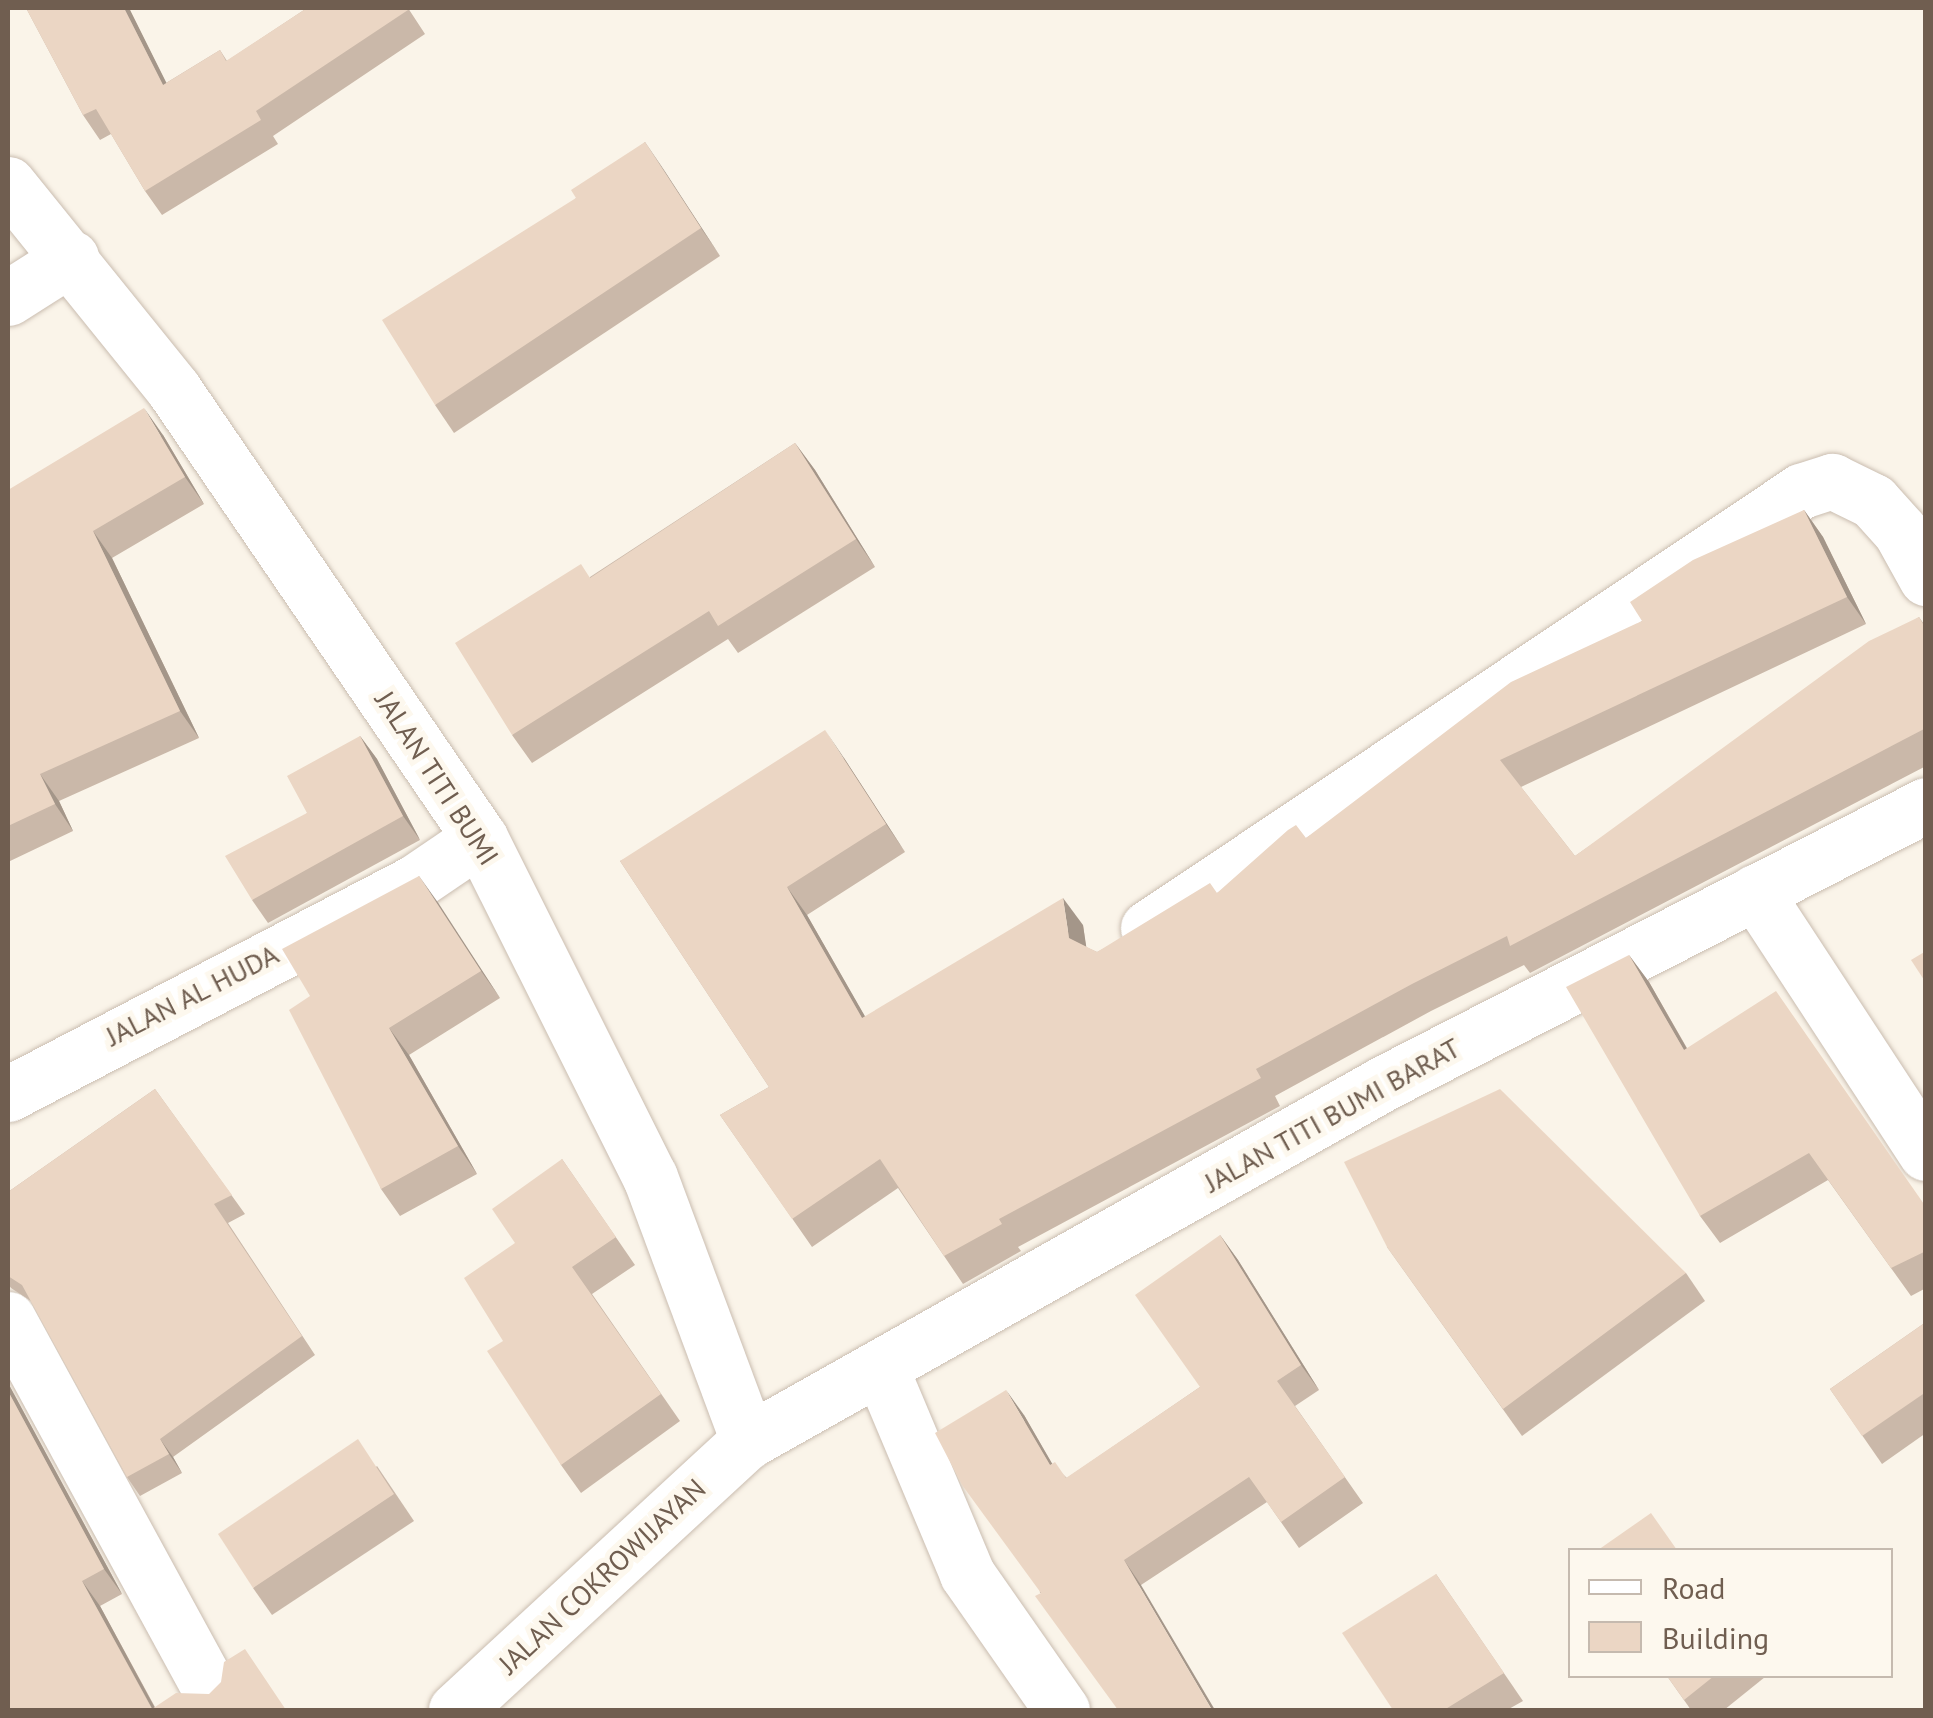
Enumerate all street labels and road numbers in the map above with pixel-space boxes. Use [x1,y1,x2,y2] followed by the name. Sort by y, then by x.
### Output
[368,684,506,872] street label: JALAN TITI BUMI
[99,937,285,1053] street label: JALAN AL HUDA
[1198,1031,1466,1199] street label: JALAN TITI BUMI BARAT
[492,1472,712,1680] street label: JALAN COKROWIJAYAN

